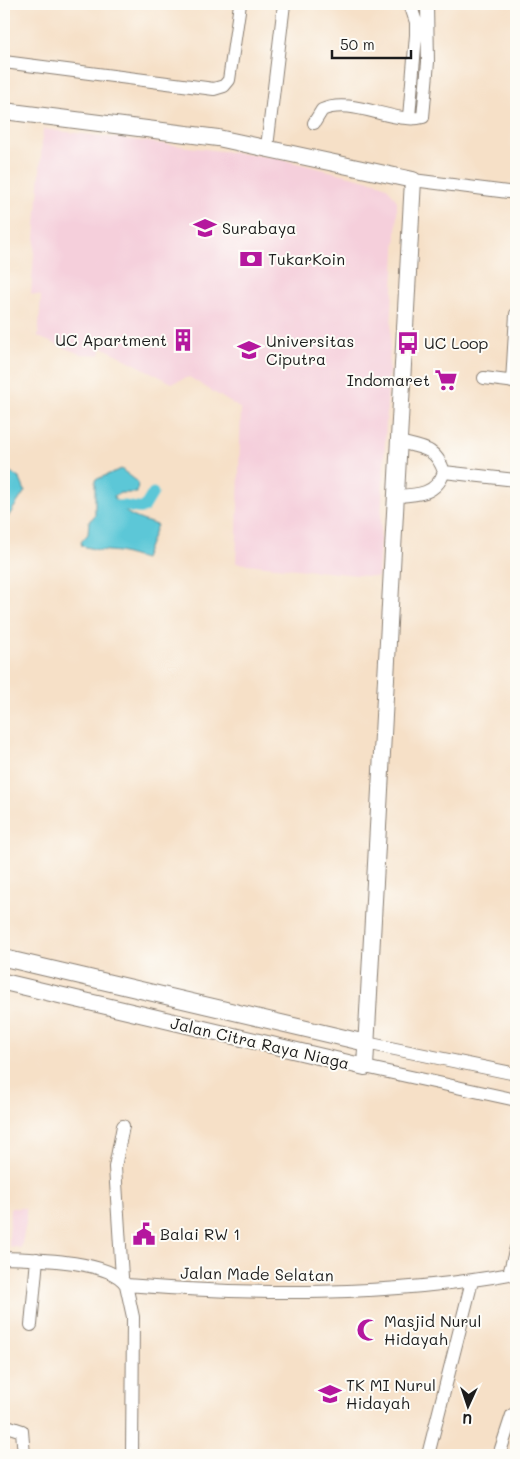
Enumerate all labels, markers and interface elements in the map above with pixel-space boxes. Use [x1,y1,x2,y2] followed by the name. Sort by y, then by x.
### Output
[332,28,411,60] scale bar
[340,34,375,54] text: 50 m
[192,215,218,241] school or university icon: Surabaya
[222,217,296,238] place label: Surabaya
[238,246,264,272] bank icon: TukarKoin
[268,248,345,269] place label: TukarKoin
[170,327,196,353] building icon: UC Apartment
[55,329,167,350] place label: UC Apartment
[266,330,354,369] place label: Universitas Ciputra
[395,330,421,356] bus stop icon: UC Loop
[424,332,489,353] place label: UC Loop
[236,337,262,363] school or university icon: Universitas Ciputra
[433,367,459,393] supermarket icon: Indomaret
[347,369,430,390] place label: Indomaret
[169,1012,352,1073] street label: Jalan Citra Raya Niaga
[131,1221,157,1247] public building icon: Balai RW 1
[160,1223,240,1244] place label: Balai RW 1
[180,1262,334,1285] street label: Jalan Made Selatan
[384,1310,481,1349] place label: Masjid Nurul Hidayah
[355,1317,381,1343] mosque icon: Masjid Nurul Hidayah
[346,1374,436,1413] place label: TK MI Nurul Hidayah
[317,1381,343,1407] school or university icon: TK MI Nurul Hidayah
[442,1382,492,1432] north arrow
[462,1410,473,1429] text: U

